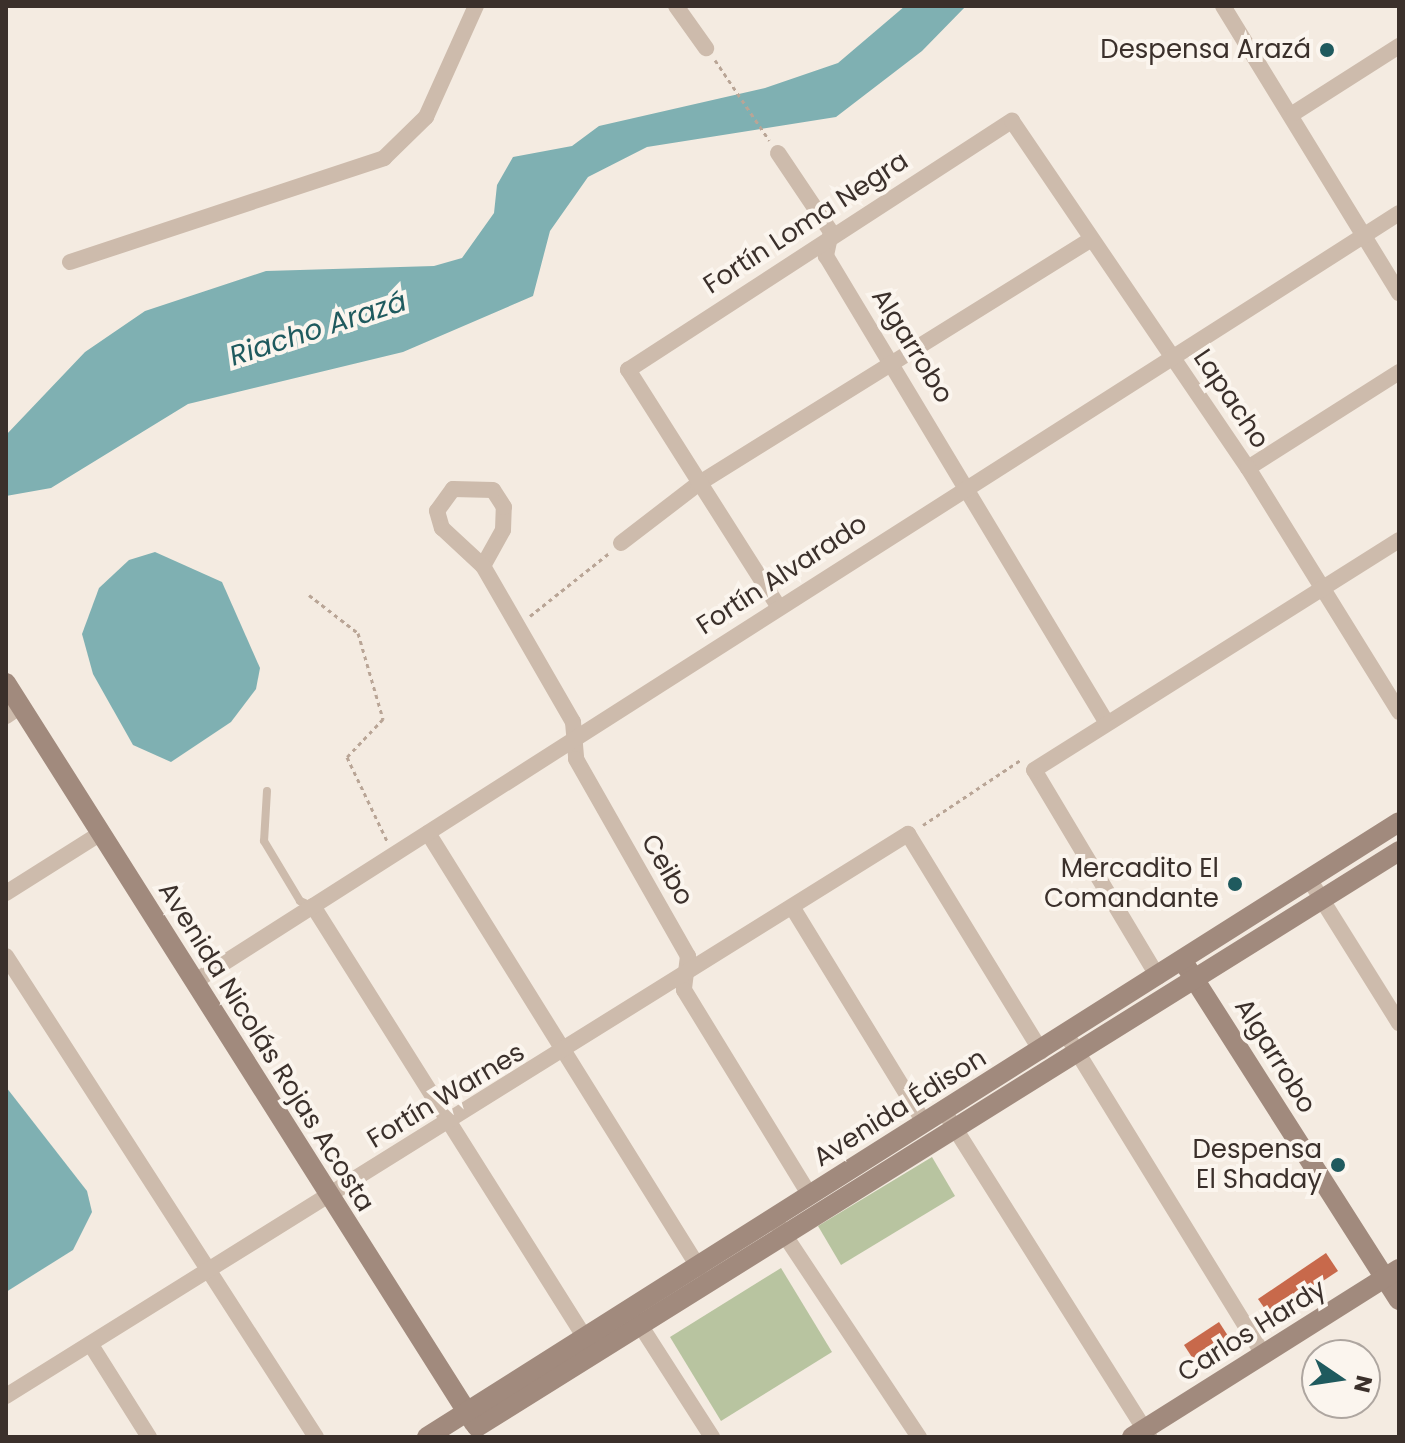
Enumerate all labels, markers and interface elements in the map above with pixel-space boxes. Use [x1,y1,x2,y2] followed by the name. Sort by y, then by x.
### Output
[1100,34,1311,66] place label: Despensa Arazá
[1318,41,1336,59] marker: Despensa Arazá
[698,145,914,301] street label: Fortín Loma Negra
[865,283,959,409] street label: Algarrobo
[225,285,411,373] water label: Riacho Arazá
[1186,343,1276,455] street label: Lapacho
[691,508,873,642] street label: Fortín Alvarado
[634,829,700,911] street label: Ceibo
[1044,853,1219,914] place label: Mercadito El Comandante
[1226,875,1244,893] marker: Mercadito El Comandante
[151,877,381,1217] street label: Avenida Nicolás Rojas Acosta
[1228,993,1322,1119] street label: Algarrobo
[362,1037,530,1155] street label: Fortín Warnes
[808,1042,992,1174] street label: Avenida Édison
[1192,1134,1322,1196] place label: Despensa El Shaday
[1329,1156,1347,1174] marker: Despensa El Shaday
[1172,1273,1332,1389] street label: Carlos Hardy
[1301,1339,1381,1419] north arrow
[1346,1373,1380,1396] text: N

